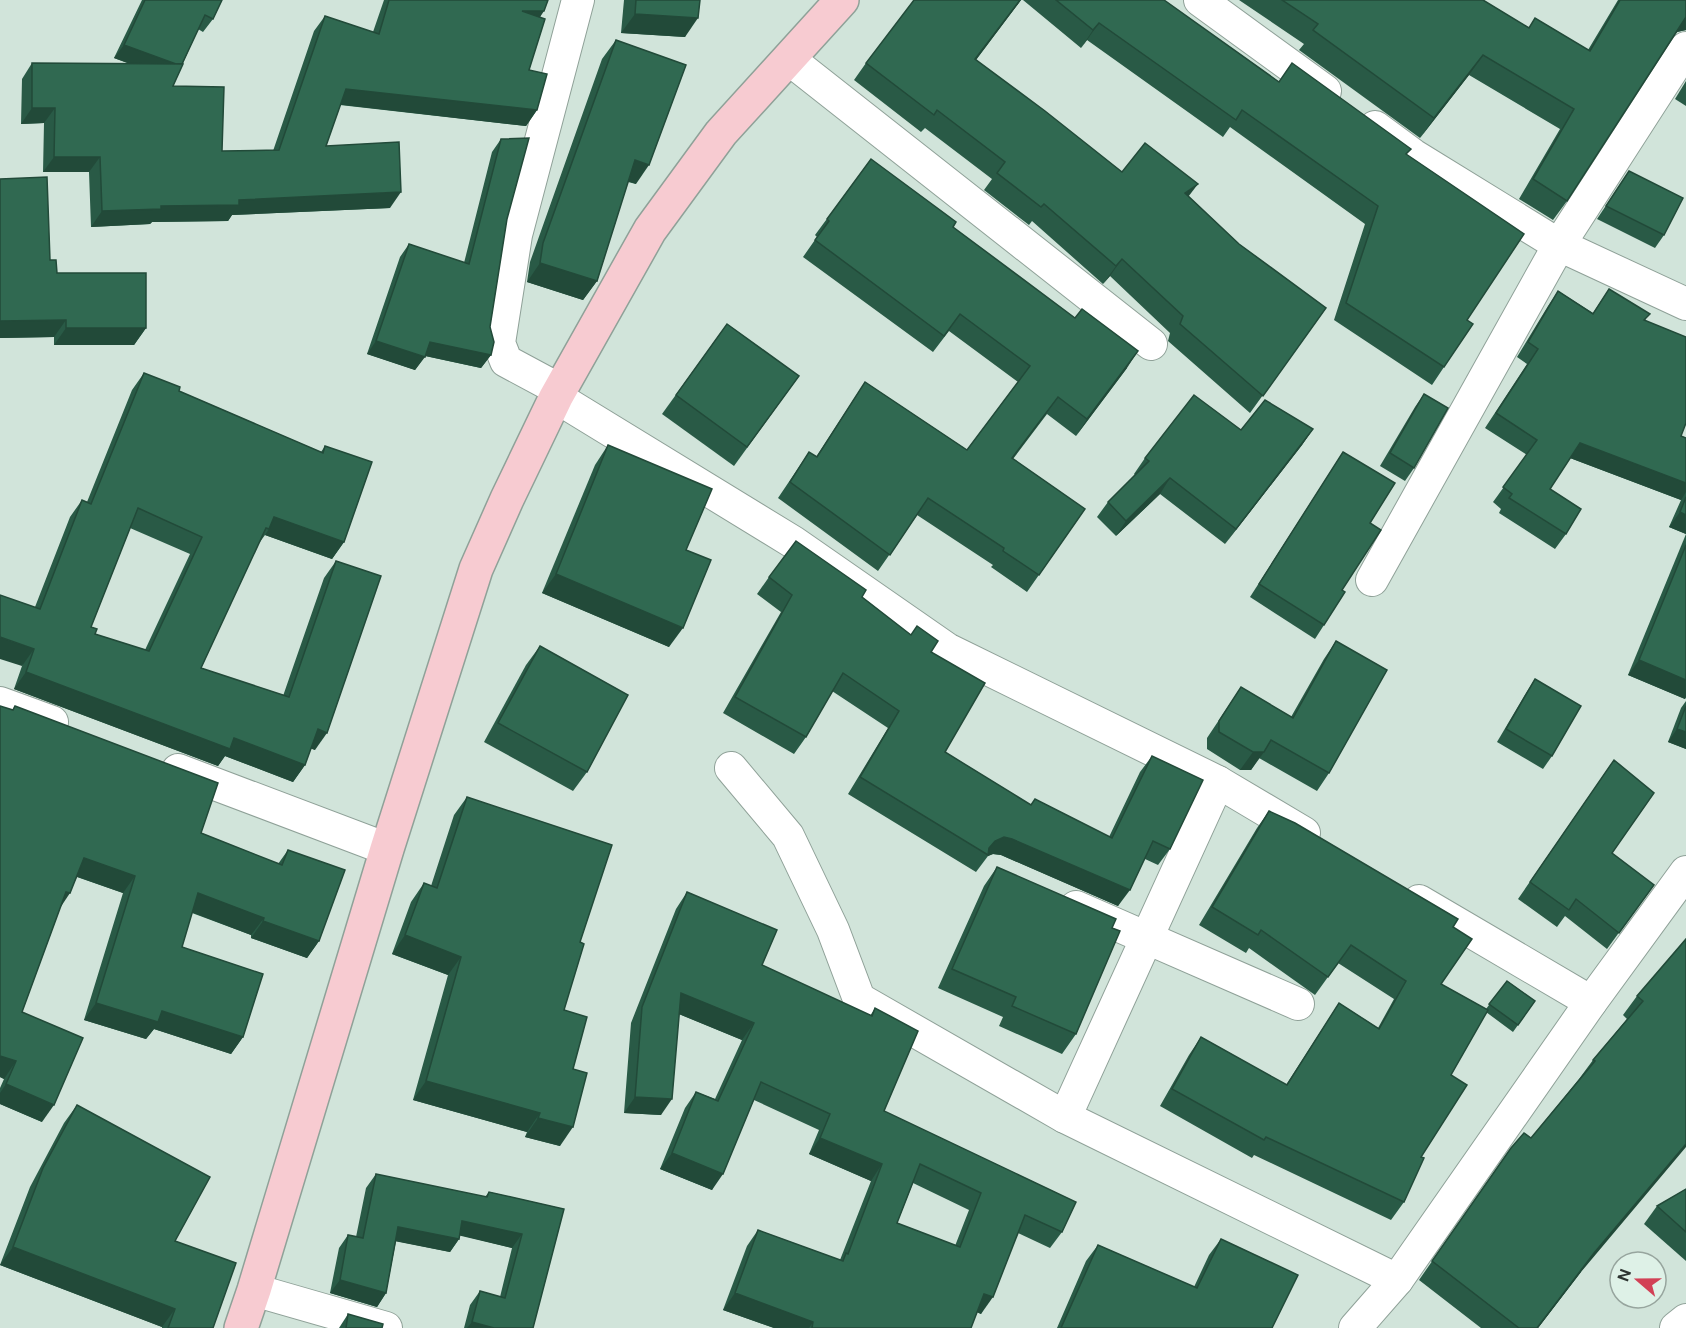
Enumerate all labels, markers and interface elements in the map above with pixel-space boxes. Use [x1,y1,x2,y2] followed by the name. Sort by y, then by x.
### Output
[1608,1250,1668,1310] north arrow
[1613,1266,1636,1284] text: N

